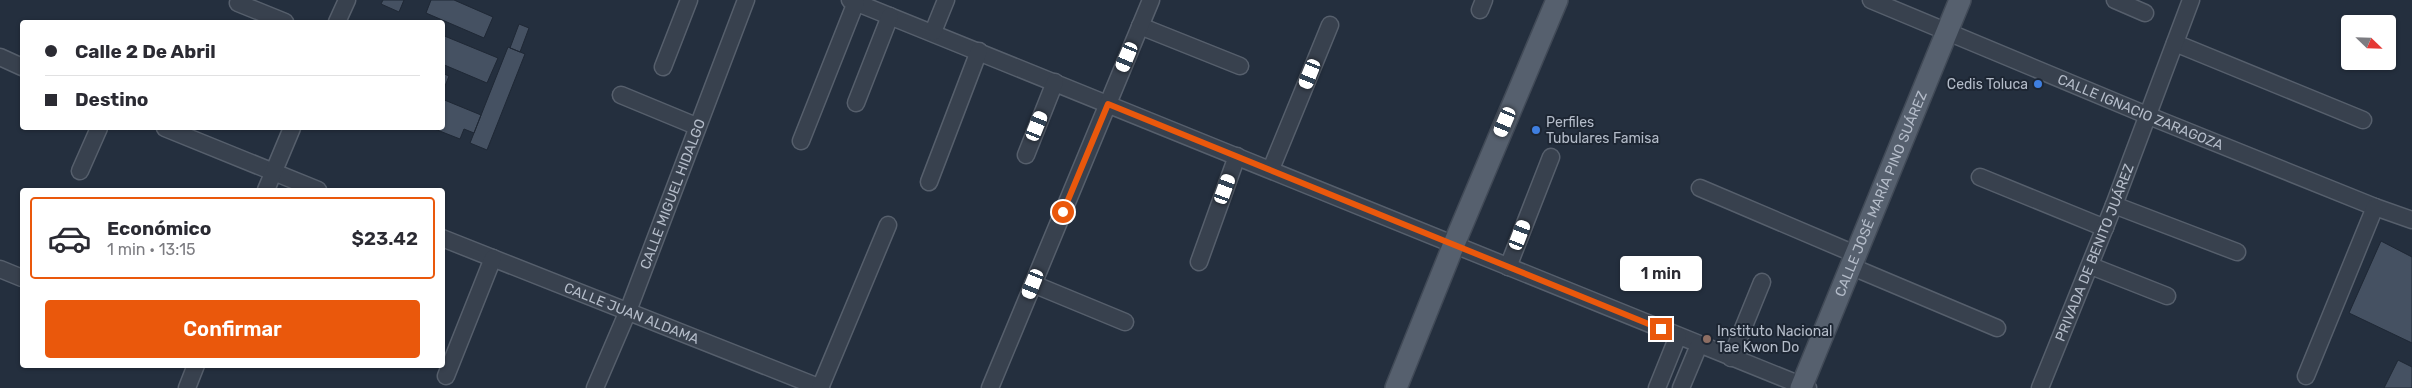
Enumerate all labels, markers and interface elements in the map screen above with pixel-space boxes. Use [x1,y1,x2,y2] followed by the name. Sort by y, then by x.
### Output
[2341,15,2396,70] north arrow
[2341,15,2396,70] map controls
[75,40,216,63] text: Calle 2 De Abril
[1114,40,1139,74] car
[1297,57,1322,91] car
[2055,70,2227,154] street label: CALLE IGNACIO ZARAGOZA
[1947,76,2028,93] place label: Cedis Toluca
[2032,78,2044,90] marker: Cedis Toluca
[75,88,148,111] text: Destino
[1831,88,1930,299] street label: CALLE JOSÉ MARÍA PINO SUÁREZ
[1492,105,1517,139] car
[1024,109,1049,143] car
[1546,114,1659,147] place label: Perfiles Tubulares Famisa
[636,116,709,272] street label: CALLE MIGUEL HIDALGO
[1530,124,1542,136] marker: Perfiles Tubulares Famisa
[2051,161,2137,344] street label: PRIVADA DE BENITO JUÁREZ
[1212,172,1237,206] car
[1052,201,1074,223] route start
[47,216,92,261] icon: car
[107,217,211,240] text: Económico
[1507,218,1532,252] car
[351,227,418,250] text: $23.42
[107,240,196,259] text: 1 min · 13:15
[1620,256,1702,292] callout: 1 min
[1641,264,1681,283] text: 1 min
[1020,267,1045,301] car
[562,279,702,348] street label: CALLE JUAN ALDAMA
[45,300,420,358] button: Confirmar
[1650,318,1672,340] route end
[1717,323,1832,356] place label: Instituto Nacional Tae Kwon Do
[1701,333,1713,345] marker: Instituto Nacional Tae Kwon Do

